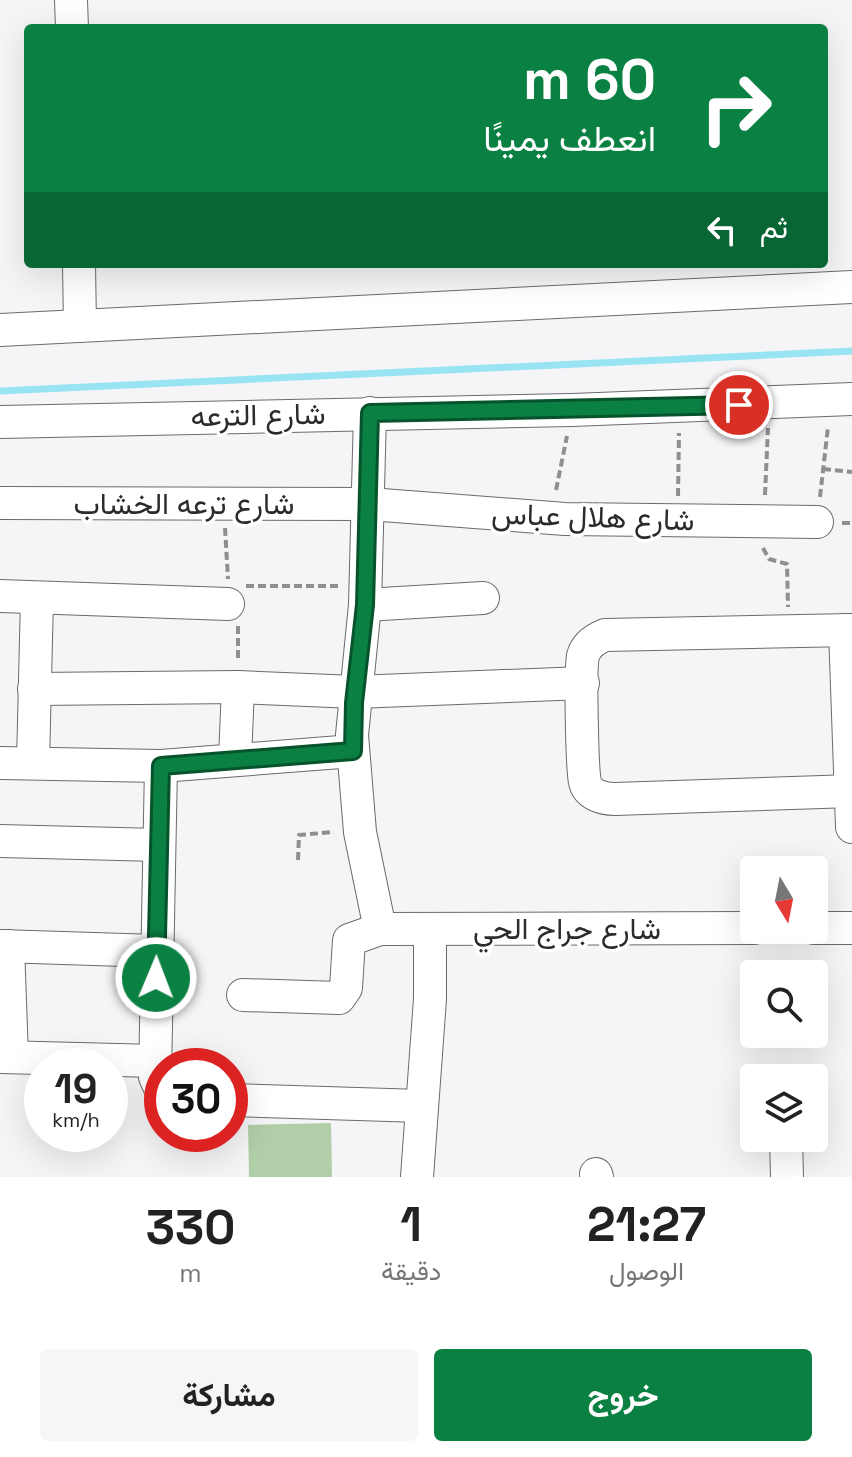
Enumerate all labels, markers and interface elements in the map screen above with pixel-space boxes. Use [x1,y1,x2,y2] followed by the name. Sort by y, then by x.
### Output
[523,44,656,115] text: 60 m
[684,56,788,160] icon: right
[483,116,656,162] text: انعطف يمينًا
[700,208,744,252] icon: left
[760,208,788,247] text: ثم
[705,371,773,439] pin
[717,383,761,427] icon: arrive
[190,394,326,436] street label: شارع الترعه
[74,484,294,524] street label: شارع ترعه الخشاب
[491,493,695,541] street label: شارع هلال عباس
[740,856,828,944] north arrow
[740,856,828,1152] map controls
[473,909,661,953] street label: شارع جراج الحي
[114,936,198,1020] position arrow
[740,960,828,1048] button: search
[144,1048,248,1152] speed limit sign: 30
[55,1064,97,1115] text: 19
[740,1064,828,1152] button: layers
[52,1107,100,1133] text: km/h
[400,1194,422,1255] text: 1
[587,1194,706,1255] text: 21:27
[146,1197,235,1258] text: 330
[381,1254,441,1288] text: دقيقة
[609,1254,684,1288] text: الوصول
[179,1256,202,1290] text: m
[40,1349,418,1441] button: مشاركة
[434,1349,812,1441] button: خروج

